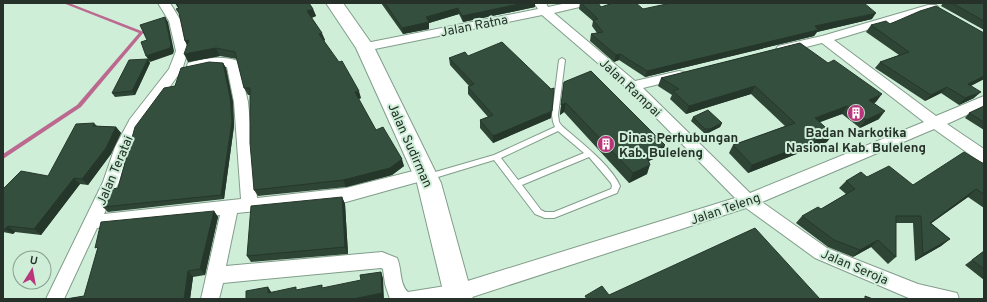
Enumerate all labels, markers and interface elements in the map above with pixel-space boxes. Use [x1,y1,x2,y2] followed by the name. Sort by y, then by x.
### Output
[439,13,510,41] street label: Jalan Ratna
[595,56,664,121] street label: Jalan Rampai
[383,101,435,191] street label: Jalan Sudirman
[846,103,866,123] building icon: Badan Narkotika Nasional Kab. Buleleng
[786,126,926,157] place label: Badan Narkotika Nasional Kab. Buleleng
[619,131,738,162] place label: Dinas Perhubungan Kab. Buleleng
[94,134,138,208] street label: Jalan Teratai
[596,134,616,154] building icon: Dinas Perhubungan Kab. Buleleng
[689,190,763,229] street label: Jalan Teleng
[818,247,890,289] street label: Jalan Seroja
[12,250,52,290] north arrow
[29,254,39,269] text: U

